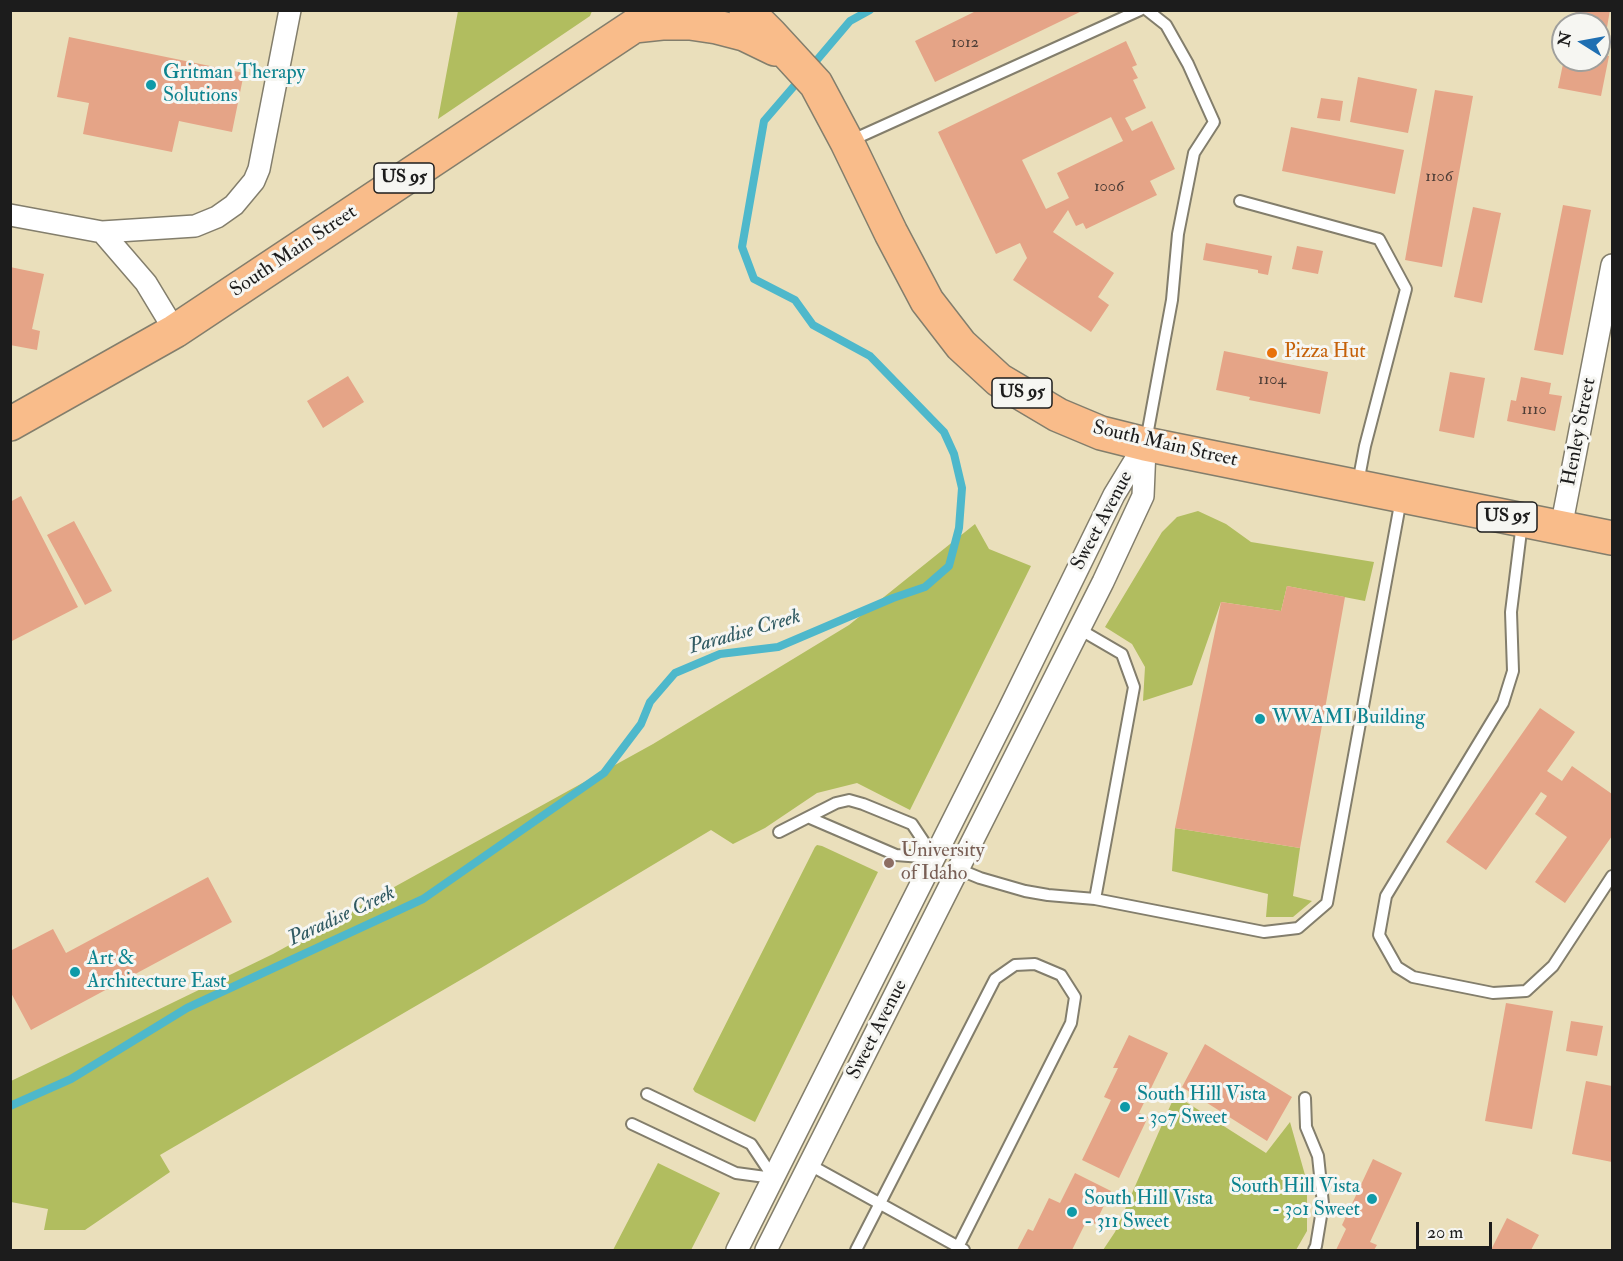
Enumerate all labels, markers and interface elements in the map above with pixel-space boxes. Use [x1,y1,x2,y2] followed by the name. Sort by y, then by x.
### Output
[1551,12,1611,72] north arrow
[1554,30,1576,48] text: N
[951,34,979,54] house number: 1012
[163,62,305,109] place label: Gritman Therapy Solutions
[144,78,158,92] marker: Gritman Therapy Solutions
[374,163,434,193] road number: US 95
[1425,168,1453,188] house number: 1106
[1094,178,1124,198] house number: 1006
[226,201,362,303] street label: South Main Street
[1284,341,1366,365] place label: Pizza Hut
[1265,346,1279,360] marker: Pizza Hut
[1258,371,1286,391] house number: 1104
[1558,376,1602,488] street label: Henley Street
[992,378,1052,408] road number: US 95
[1521,401,1547,421] house number: 1110
[1090,417,1240,473] street label: South Main Street
[1067,467,1139,575] street label: Sweet Avenue
[1477,502,1537,532] road number: US 95
[686,605,804,661] water label: Paradise Creek
[1272,707,1425,731] place label: WWAMI Building
[1253,712,1267,726] marker: WWAMI Building
[901,840,984,887] place label: University of Idaho
[882,856,896,870] marker: University of Idaho
[284,881,400,953] water label: Paradise Creek
[87,948,227,995] place label: Art & Architecture East
[68,965,82,979] marker: Art & Architecture East
[843,976,913,1084] street label: Sweet Avenue
[1137,1084,1266,1131] place label: South Hill Vista - 307 Sweet
[1118,1100,1132,1114] marker: South Hill Vista - 307 Sweet
[1231,1176,1360,1223] place label: South Hill Vista - 301 Sweet
[1084,1188,1213,1235] place label: South Hill Vista - 311 Sweet
[1365,1192,1379,1206] marker: South Hill Vista - 301 Sweet
[1065,1205,1079,1219] marker: South Hill Vista - 311 Sweet
[1419,1210,1496,1248] scale bar
[1427,1221,1463,1244] text: 20 m

